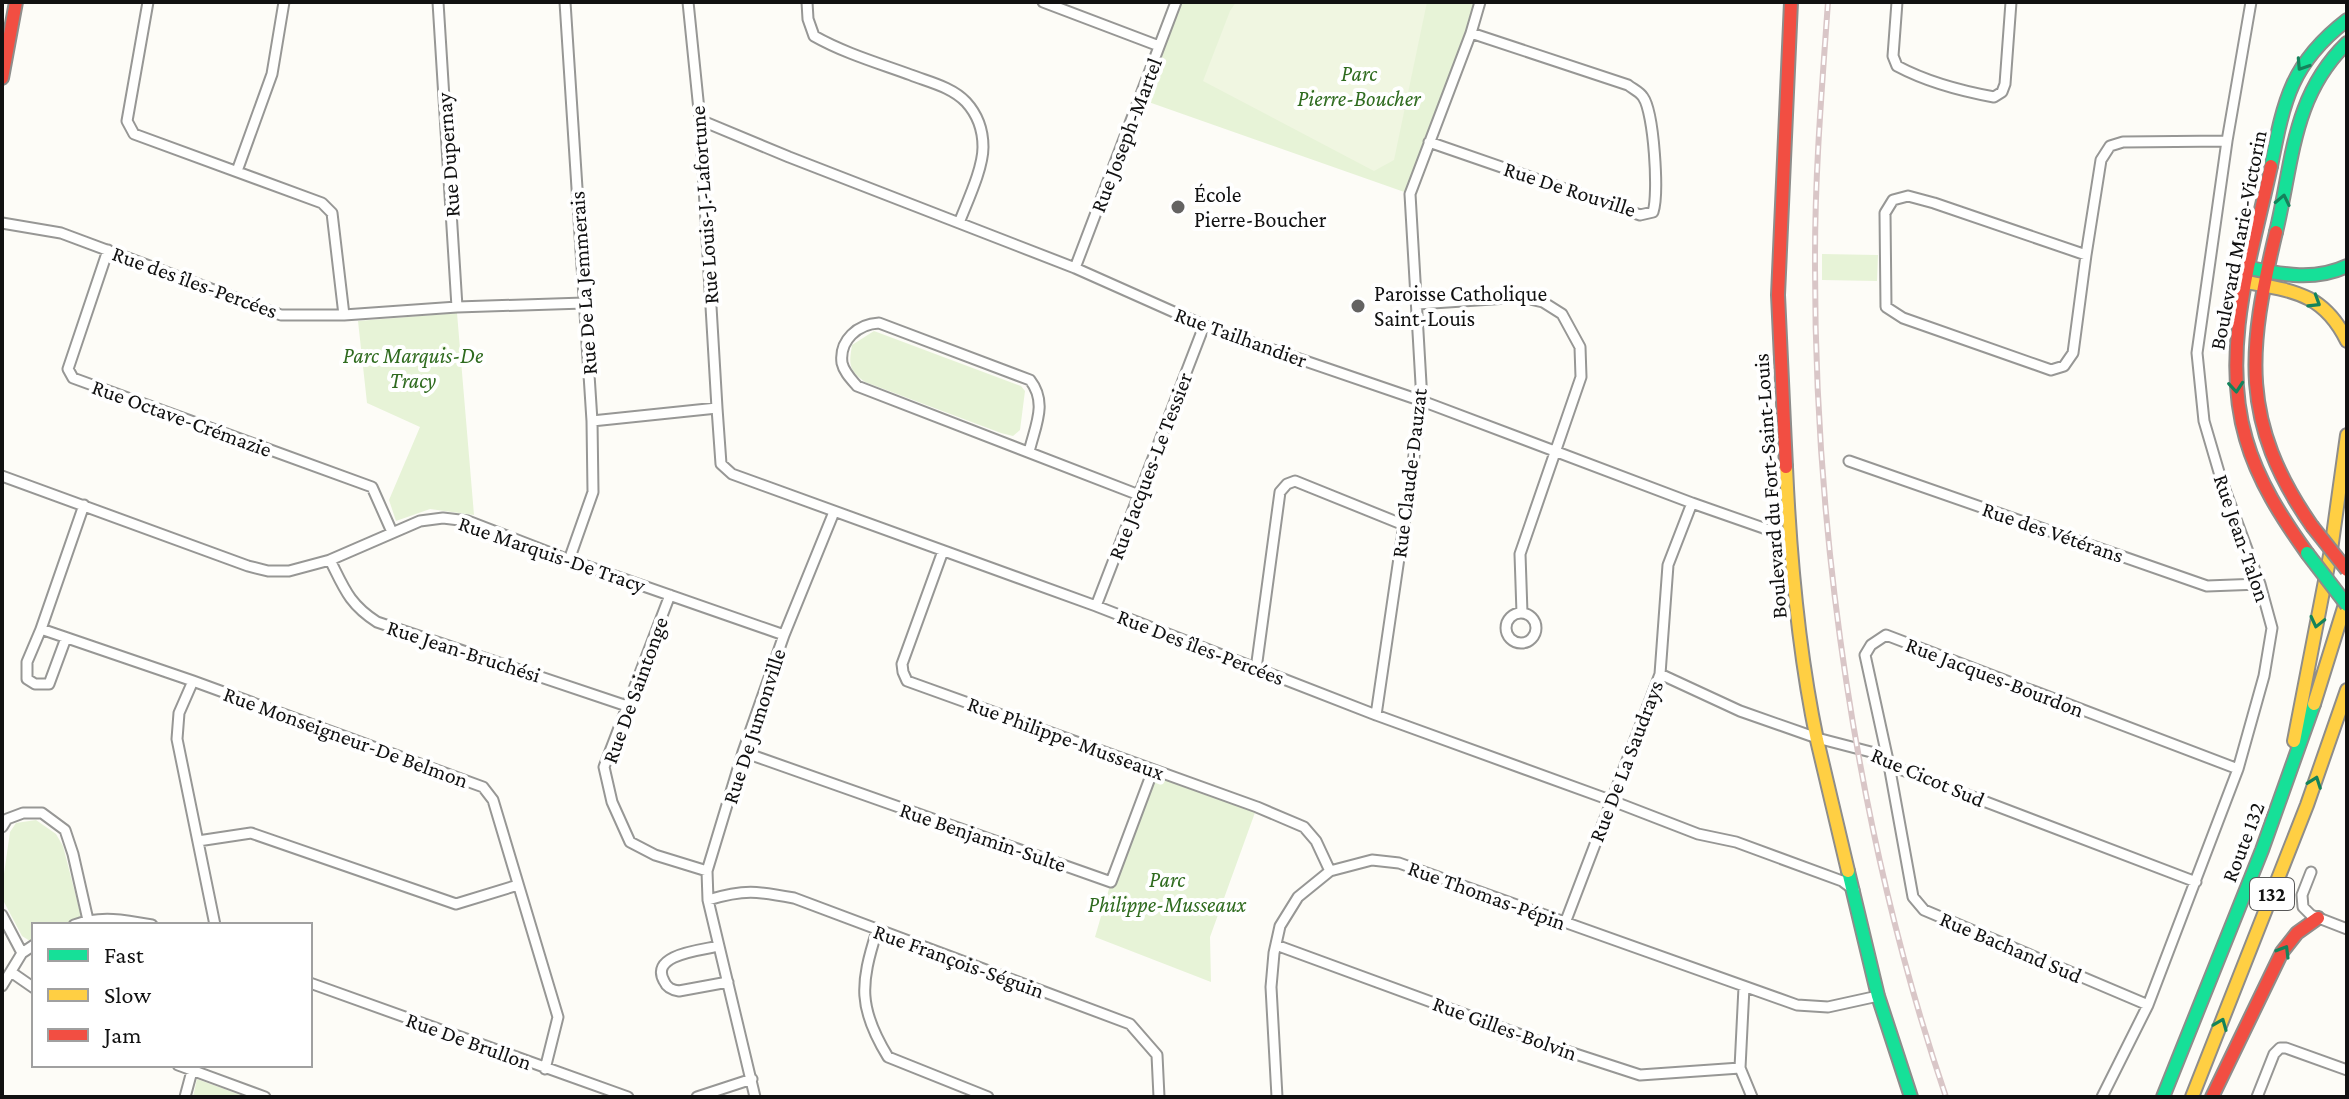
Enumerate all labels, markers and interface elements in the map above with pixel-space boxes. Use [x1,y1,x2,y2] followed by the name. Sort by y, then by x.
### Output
[1085,54,1167,216] street label: Rue Joseph-Martel
[2296,57,2311,71] one-way arrow
[1297,61,1422,111] park label: Parc Pierre-Boucher
[431,91,465,218] street label: Rue Dupernay
[685,105,723,305] street label: Rue Louis-J.-Lafortune
[2204,128,2272,352] street label: Boulevard Marie-Victorin
[1501,156,1639,222] street label: Rue De Rouville
[1194,182,1327,232] place label: École Pierre-Boucher
[564,190,602,376] street label: Rue De La Jemmerais
[2274,194,2291,208] one-way arrow
[1169,198,1187,216] marker: École Pierre-Boucher
[109,241,281,323] street label: Rue des îles-Percées
[1374,281,1547,331] place label: Paroisse Catholique Saint-Louis
[2306,292,2320,307] one-way arrow
[1349,297,1367,315] marker: Paroisse Catholique Saint-Louis
[1171,301,1311,373] street label: Rue Tailhandier
[343,343,484,393] park label: Parc Marquis-De Tracy
[1748,352,1792,620] street label: Boulevard du Fort-Saint-Louis
[1103,369,1197,563] street label: Rue Jacques-Le Tessier
[89,374,275,462] street label: Rue Octave-Crémazie
[2228,381,2245,394] one-way arrow
[1386,386,1432,559] street label: Rue Claude-Dauzat
[2209,471,2276,605] street label: Rue Jean-Talon
[1979,496,2127,568] street label: Rue des Vétérans
[455,510,649,598] street label: Rue Marquis-De Tracy
[1114,604,1288,690] street label: Rue Des îles-Percées
[597,613,673,767] street label: Rue De Saintonge
[384,614,544,688] street label: Rue Jean-Bruchési
[2309,615,2326,629] one-way arrow
[1902,632,2088,723] street label: Rue Jacques-Bourdon
[717,645,791,807] street label: Rue De Jumonville
[1584,677,1668,845] street label: Rue De La Saudrays
[220,681,472,793] street label: Rue Monseigneur-De Belmon
[964,691,1168,785] street label: Rue Philippe-Musseaux
[1867,742,1989,812] street label: Rue Cicot Sud
[2306,776,2322,790] one-way arrow
[897,797,1069,877] street label: Rue Benjamin-Sulte
[2216,799,2270,885] street label: Route 132
[1405,855,1569,935] street label: Rue Thomas-Pépin
[1088,867,1247,917] park label: Parc Philippe-Musseaux
[2250,878,2294,910] road number: 132
[1936,906,2086,988] street label: Rue Bachand Sud
[870,919,1048,1004] street label: Rue François-Séguin
[32,923,312,1067] legend
[104,941,145,968] text: Fast
[2274,945,2290,960] one-way arrow
[104,981,151,1008] text: Slow
[1430,990,1581,1066] street label: Rue Gilles-Bolvin
[403,1007,535,1075] street label: Rue De Brullon
[2211,1018,2227,1032] one-way arrow
[102,1021,142,1048] text: Jam

